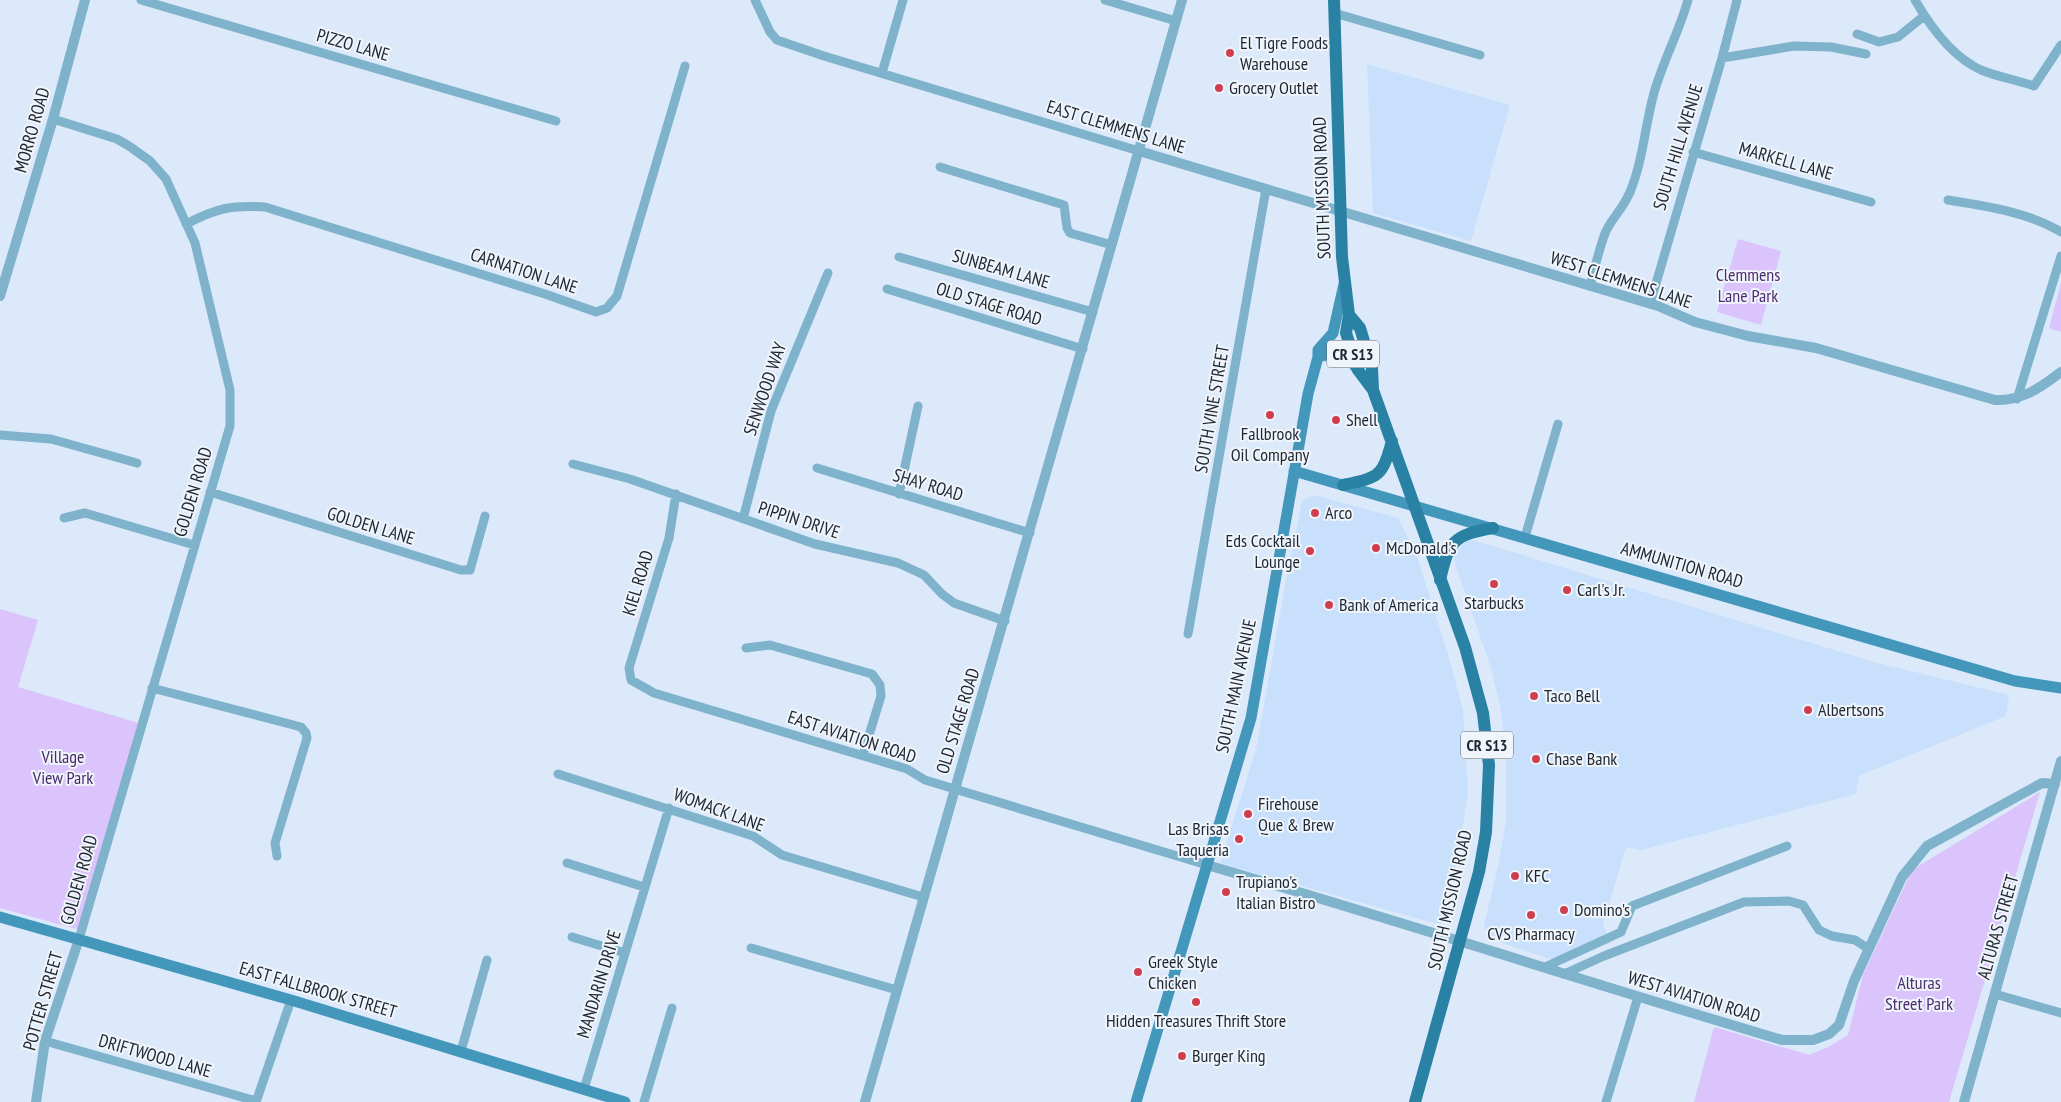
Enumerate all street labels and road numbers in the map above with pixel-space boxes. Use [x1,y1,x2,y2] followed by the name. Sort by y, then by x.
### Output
[314,23,392,66] street label: PIZZO LANE
[1647,81,1708,213] street label: SOUTH HILL AVENUE
[8,85,55,175] street label: MORRO ROAD
[1044,94,1188,159] street label: EAST CLEMMENS LANE
[1308,116,1335,260] street label: SOUTH MISSION ROAD
[1736,136,1836,185] street label: MARKELL LANE
[468,242,581,299] street label: CARNATION LANE
[950,244,1052,293] street label: SUNBEAM LANE
[1547,246,1695,313] street label: WEST CLEMMENS LANE
[933,277,1045,331] street label: OLD STAGE ROAD
[738,338,791,438] street label: SENWOOD WAY
[1327,340,1379,368] road number: CR S13
[1189,343,1234,475] street label: SOUTH VINE STREET
[168,444,217,539] street label: GOLDEN ROAD
[890,463,966,506] street label: SHAY ROAD
[755,496,843,544] street label: PIPPIN DRIVE
[325,501,418,550] street label: GOLDEN LANE
[1618,536,1746,593] street label: AMMUNITION ROAD
[617,547,658,618] street label: KIEL ROAD
[1210,617,1261,755] street label: SOUTH MAIN AVENUE
[931,665,985,777] street label: OLD STAGE ROAD
[785,705,919,768] street label: EAST AVIATION ROAD
[1461,732,1513,758] road number: CR S13
[670,782,768,837] street label: WOMACK LANE
[1422,828,1477,972] street label: SOUTH MISSION ROAD
[55,832,102,927] street label: GOLDEN ROAD
[1972,872,2023,982] street label: ALTURAS STREET
[571,927,626,1041] street label: MANDARIN DRIVE
[17,949,68,1053] street label: POTTER STREET
[237,956,399,1023] street label: EAST FALLBROOK STREET
[1625,965,1763,1028] street label: WEST AVIATION ROAD
[96,1028,214,1083] street label: DRIFTWOOD LANE

